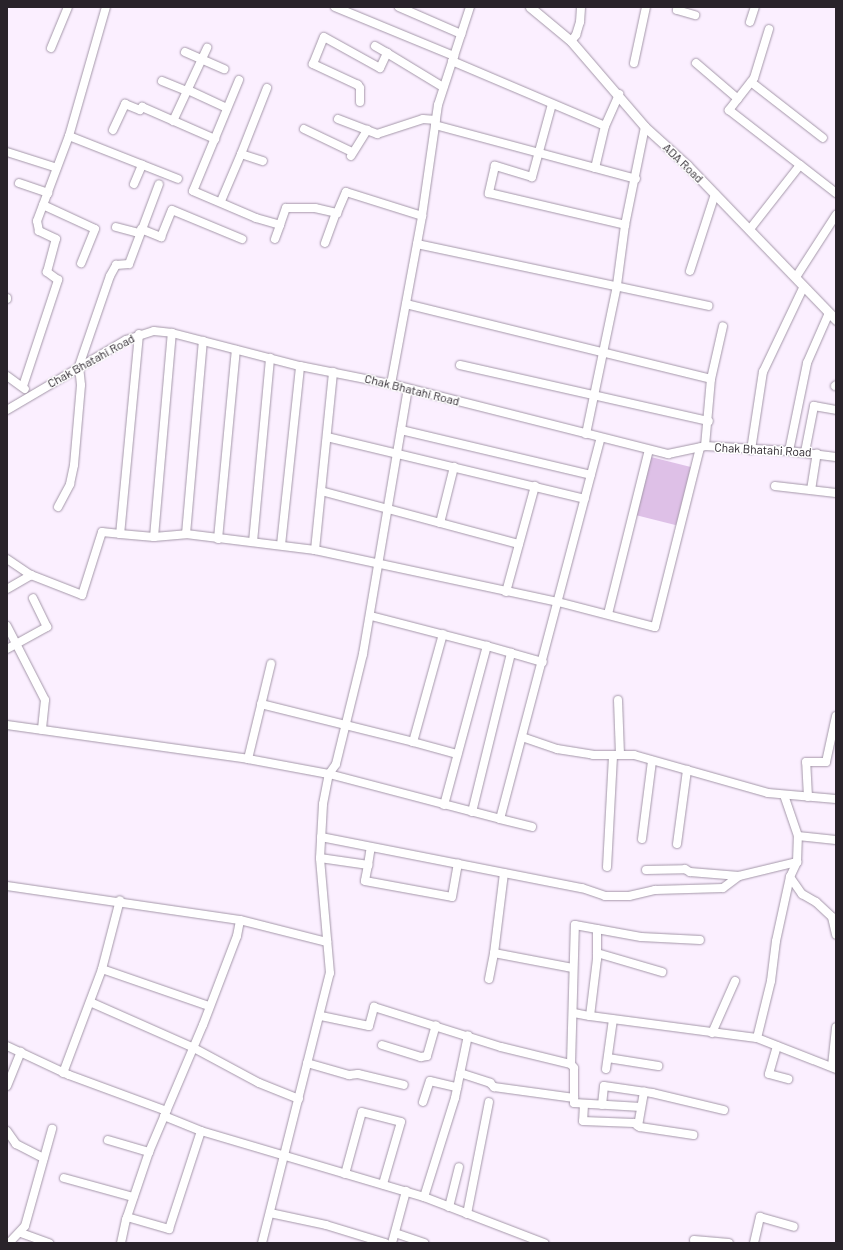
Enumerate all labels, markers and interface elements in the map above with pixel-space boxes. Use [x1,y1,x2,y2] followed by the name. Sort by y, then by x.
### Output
[660,140,706,186] street label: ADA Road
[45,331,137,391] street label: Chak Bhatahi Road
[363,371,461,409] street label: Chak Bhatahi Road
[714,440,812,460] street label: Chak Bhatahi Road

